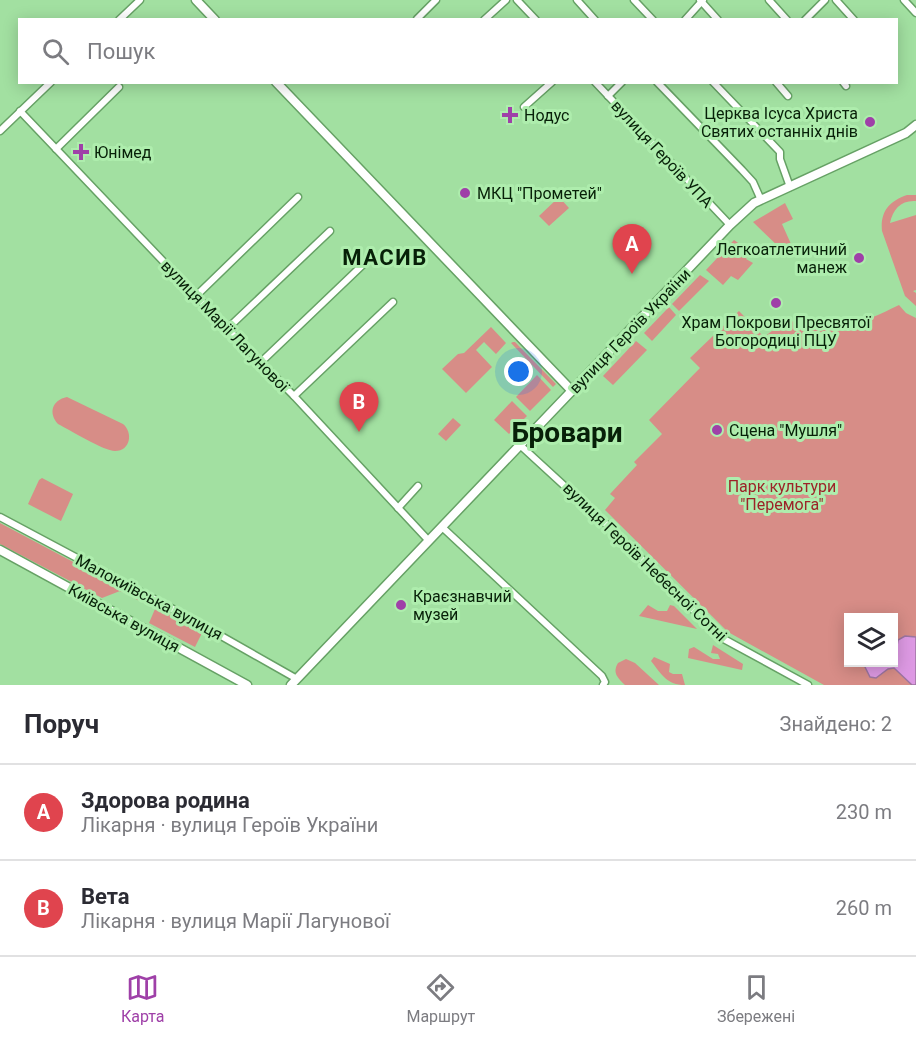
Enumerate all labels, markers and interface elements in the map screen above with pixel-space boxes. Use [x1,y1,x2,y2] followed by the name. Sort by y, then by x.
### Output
[18,18,898,84] search box
[39,35,72,68] icon: search
[87,39,155,64] text: Пошук
[607,96,717,212] street label: вулиця Героїв УПА
[701,104,858,141] place label: Церква Ісуса Христа Святих останніх днів
[501,106,519,124] marker: Нодус
[524,106,569,125] place label: Нодус
[863,115,877,129] marker: Церква Ісуса Христа Святих останніх днів
[72,143,90,161] marker: Юнімед
[94,143,152,162] place label: Юнімед
[477,184,602,203] place label: МКЦ "Прометей"
[458,186,472,200] marker: МКЦ "Прометей"
[612,224,652,274] pin: A
[716,240,848,277] place label: Легкоатлетичний манеж
[342,245,428,270] district label: МАСИВ
[852,251,866,265] marker: Легкоатлетичний манеж
[157,256,294,396] street label: вулиця Марії Лагунової
[565,265,695,397] street label: вулиця Героїв України
[769,296,783,310] marker: Храм Покрови Пресвятої Богородиці ПЦУ
[682,313,871,350] place label: Храм Покрови Пресвятої Богородиці ПЦУ
[504,357,533,386] your location
[340,382,378,432] pin: B
[511,416,623,449] district label: Бровари
[729,421,842,440] place label: Сцена "Мушля"
[710,423,724,437] marker: Сцена "Мушля"
[728,477,836,514] park label: Парк культури "Перемога"
[559,479,731,645] street label: вулиця Героїв Небесної Сотні
[72,550,226,644] street label: Малокиївська вулиця
[65,580,183,656] street label: Київська вулиця
[413,587,512,624] place label: Краєзнавчий музей
[394,598,408,612] marker: Краєзнавчий музей
[844,613,898,667] map controls
[844,613,898,667] button: layers
[24,709,99,739] text: Поруч
[780,712,892,736] text: Знайдено: 2
[81,788,250,813] text: Здорова родина
[37,800,50,824] text: A
[836,800,892,824] text: 230 m
[81,813,378,837] text: Лікарня · вулиця Героїв України
[81,884,130,909] text: Вета
[37,896,50,920] text: B
[836,896,892,920] text: 260 m
[81,909,390,933] text: Лікарня · вулиця Марії Лагунової
[121,971,165,1026] tab: Карта
[406,971,475,1026] tab: Маршрут
[717,971,795,1026] tab: Збережені

